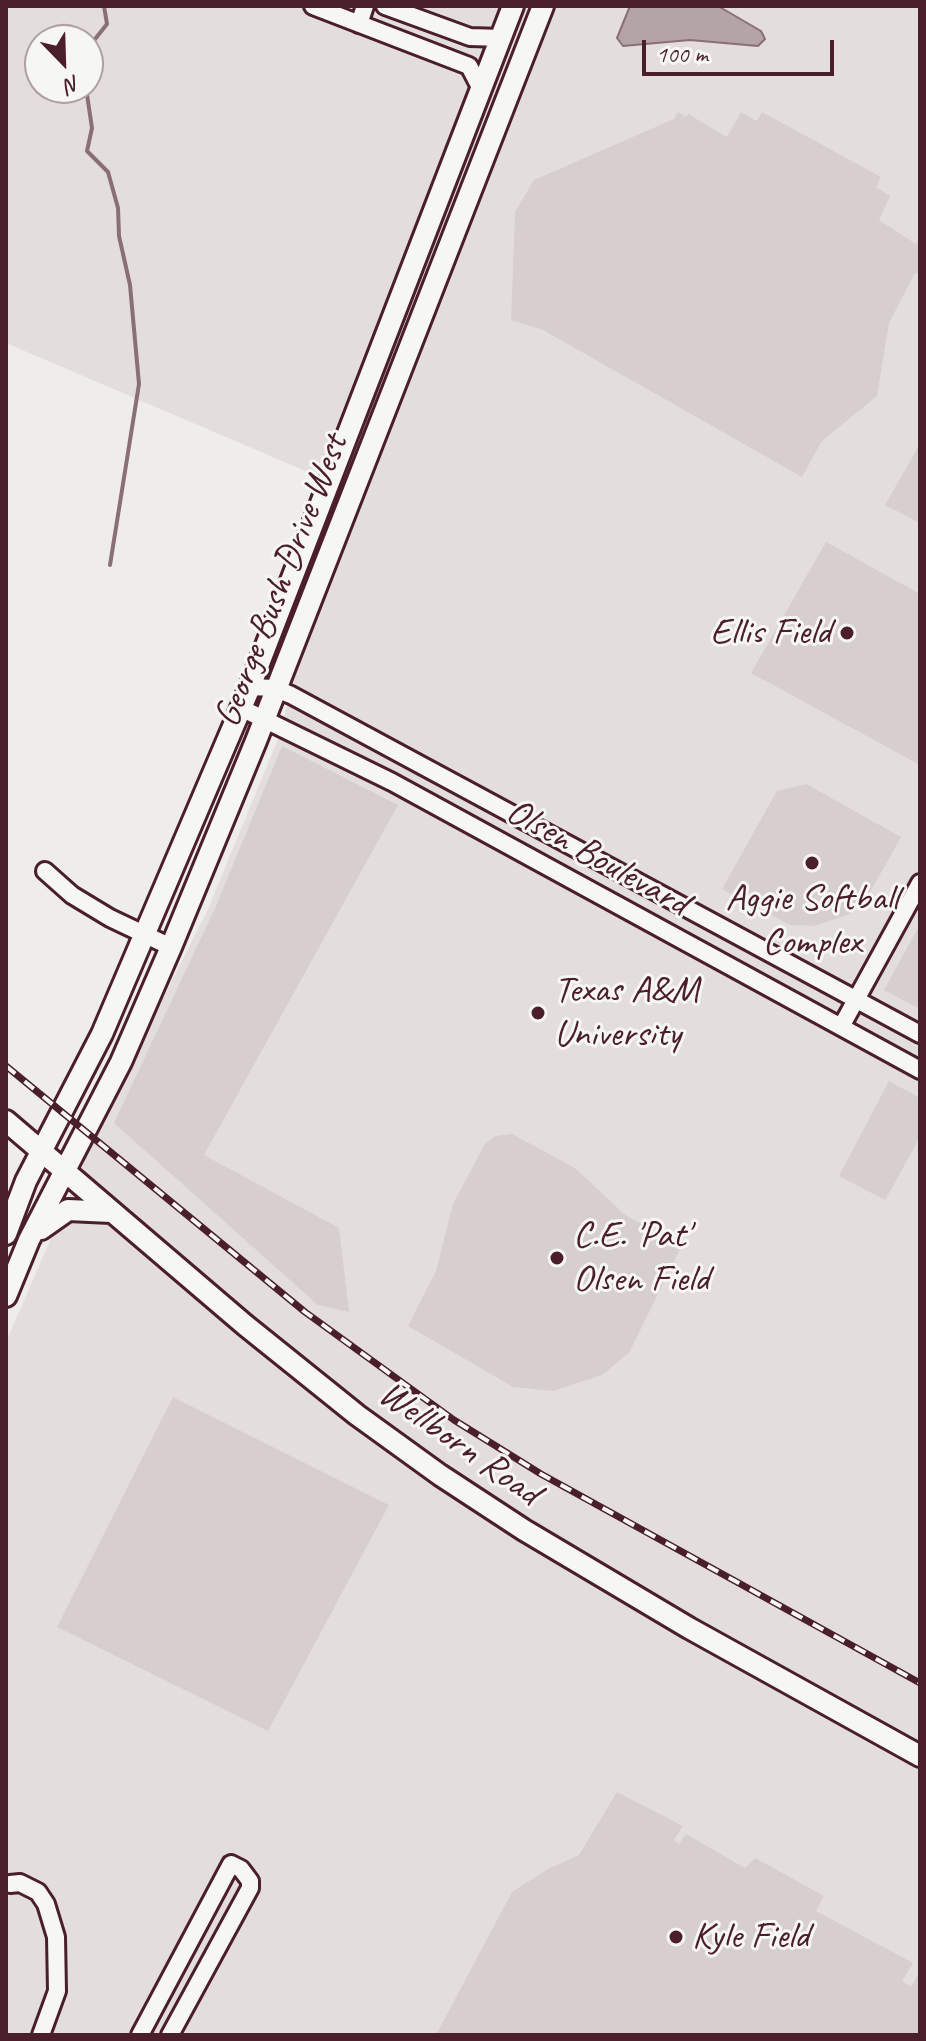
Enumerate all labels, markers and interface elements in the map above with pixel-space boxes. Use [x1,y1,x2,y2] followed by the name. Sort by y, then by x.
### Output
[24,24,104,104] north arrow
[646,24,838,74] scale bar
[656,39,708,69] text: 100 m
[61,69,84,100] text: N
[205,428,359,734] street label: George Bush Drive West
[710,610,831,656] place label: Ellis Field
[838,624,856,642] marker: Ellis Field
[498,789,696,927] street label: Olsen Boulevard
[803,854,821,872] marker: Aggie Softball Complex
[726,876,898,966] place label: Aggie Softball Complex
[554,968,699,1058] place label: Texas A&M University
[529,1004,547,1022] marker: Texas A&M University
[573,1213,709,1302] place label: C.E. 'Pat' Olsen Field
[548,1249,566,1267] marker: C.E. 'Pat' Olsen Field
[369,1372,549,1516] street label: Wellborn Road
[692,1914,809,1960] place label: Kyle Field
[667,1928,685,1946] marker: Kyle Field

